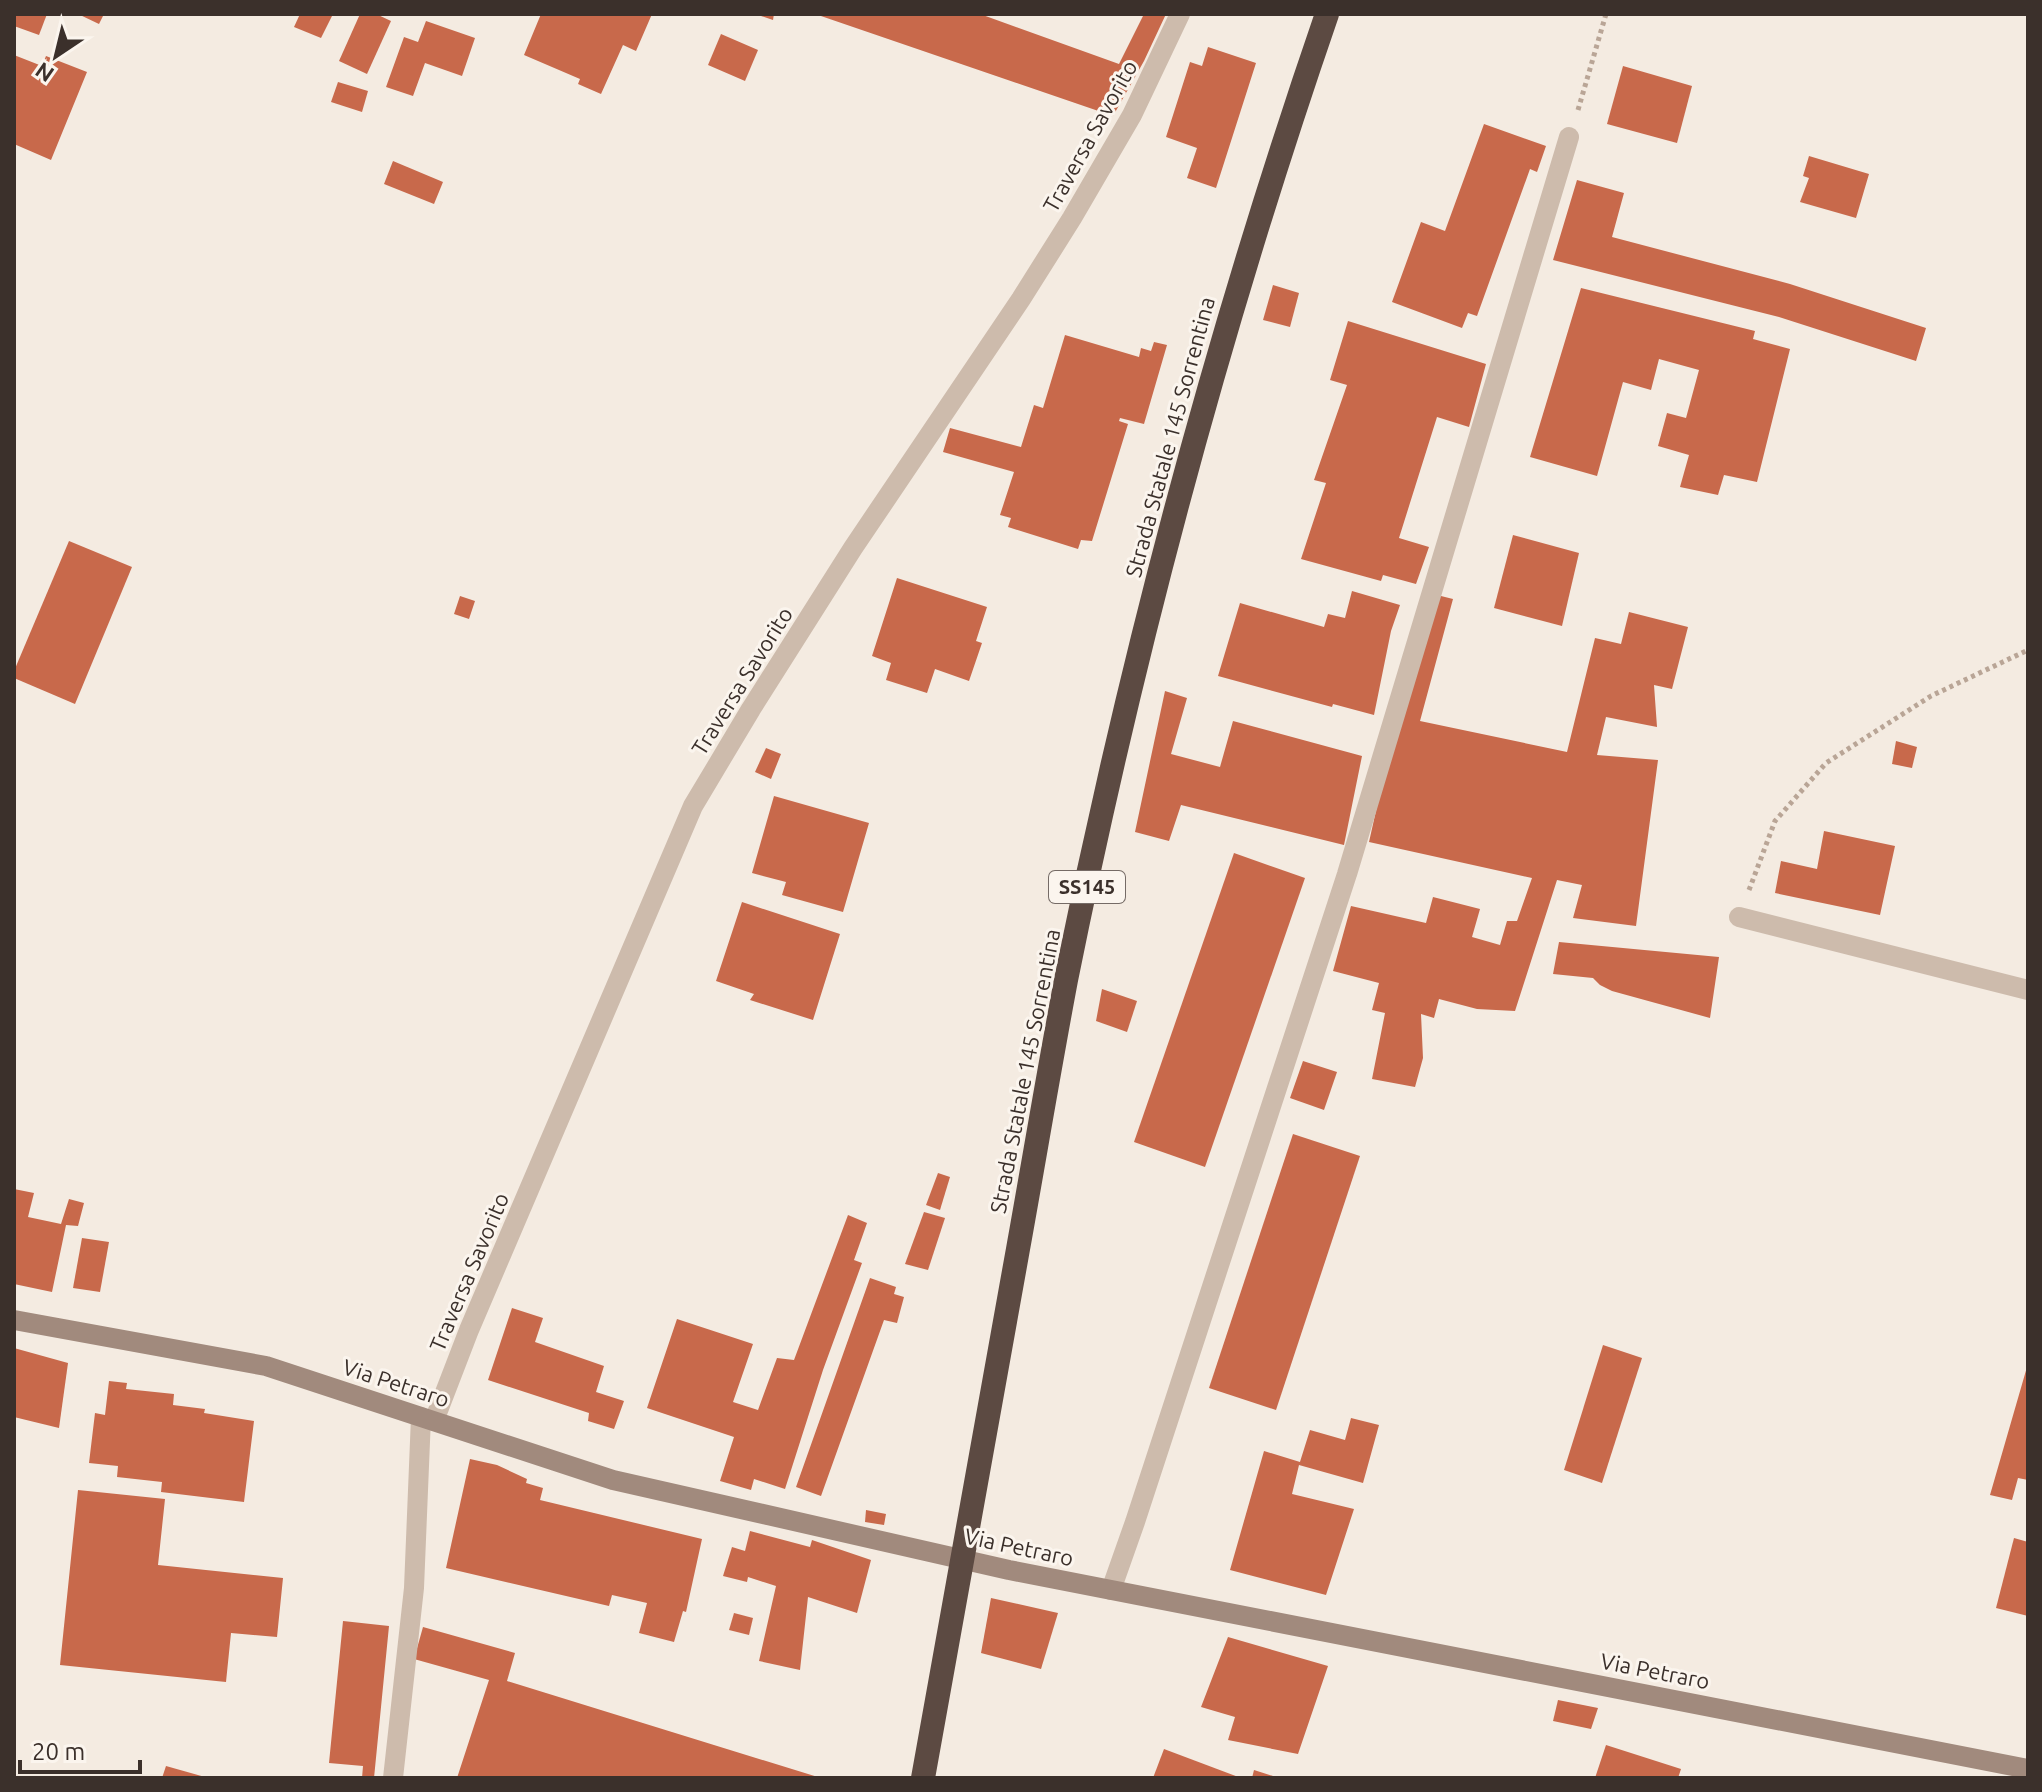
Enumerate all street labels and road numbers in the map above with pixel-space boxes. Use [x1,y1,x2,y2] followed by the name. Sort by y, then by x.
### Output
[1037,55,1142,216] street label: Traversa Savorito
[1120,294,1219,580] street label: Strada Statale 145 Sorrentina
[686,602,797,759] street label: Traversa Savorito
[1049,871,1125,903] road number: SS145
[985,927,1064,1215] street label: Strada Statale 145 Sorrentina
[424,1189,513,1355] street label: Traversa Savorito
[340,1354,453,1412] street label: Via Petraro
[962,1523,1076,1570] street label: Via Petraro
[1598,1648,1712,1693] street label: Via Petraro

